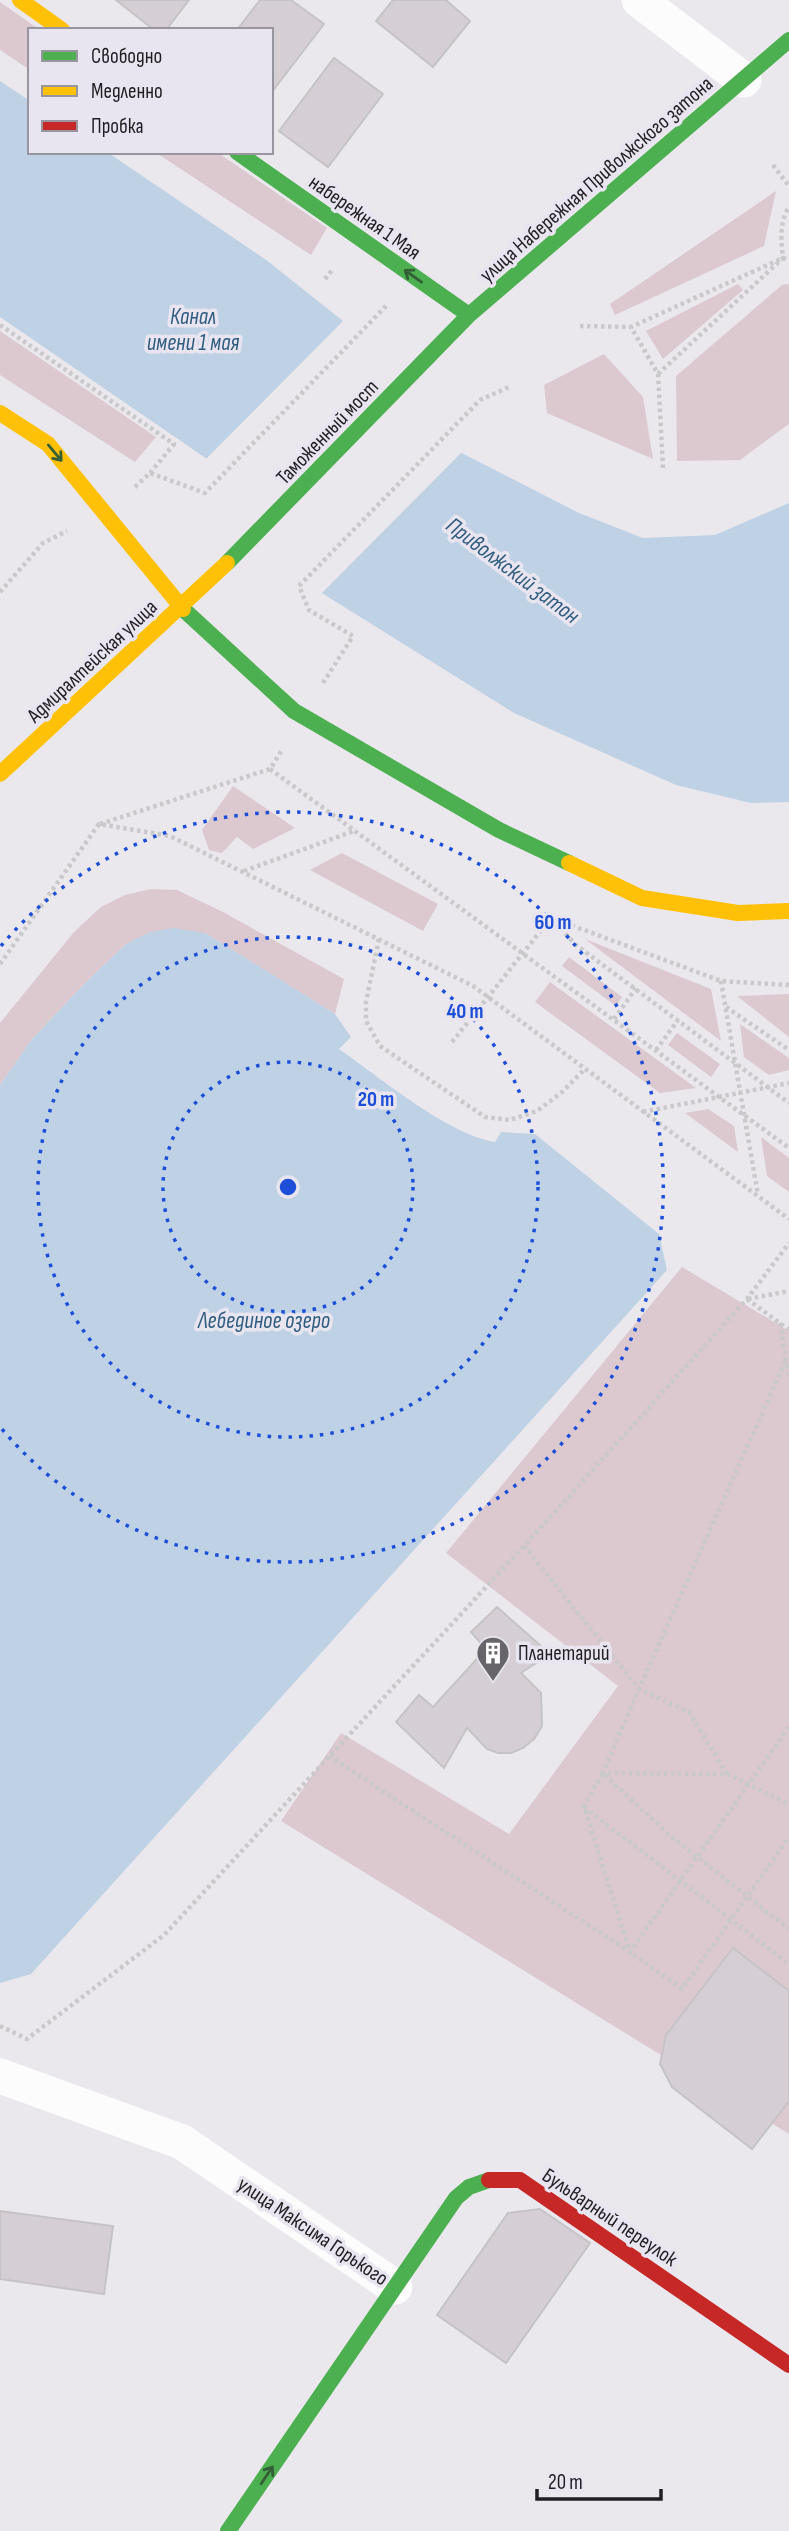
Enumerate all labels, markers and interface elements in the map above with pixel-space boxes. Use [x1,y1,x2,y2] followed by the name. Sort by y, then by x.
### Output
[28,28,273,154] legend
[91,44,162,69] text: Свободно
[475,71,718,287] street label: улица Набережная Приволжского затона
[91,79,163,104] text: Медленно
[91,114,144,139] text: Пробка
[304,170,425,265] street label: набережная 1 Мая
[404,269,423,283] one-way arrow
[147,303,239,357] water label: Канал имени 1 мая
[271,375,384,490] street label: Таможенный мост
[47,443,63,461] one-way arrow
[440,512,585,630] water label: Приволжский затон
[21,595,163,729] street label: Адмиралтейская улица
[534,910,572,935] text: 60 m
[447,999,483,1024] text: 40 m
[358,1087,394,1112] text: 20 m
[276,1175,300,1199] centre of rings
[197,1307,331,1335] water label: Лебединое озеро
[474,1634,512,1683] building icon: Планетарий
[518,1641,609,1666] place label: Планетарий
[537,2163,682,2272] street label: Бульварный переулок
[233,2172,393,2291] street label: улица Максима Горького
[537,2458,661,2502] scale bar
[260,2466,274,2485] one-way arrow
[548,2470,583,2495] text: 20 m

